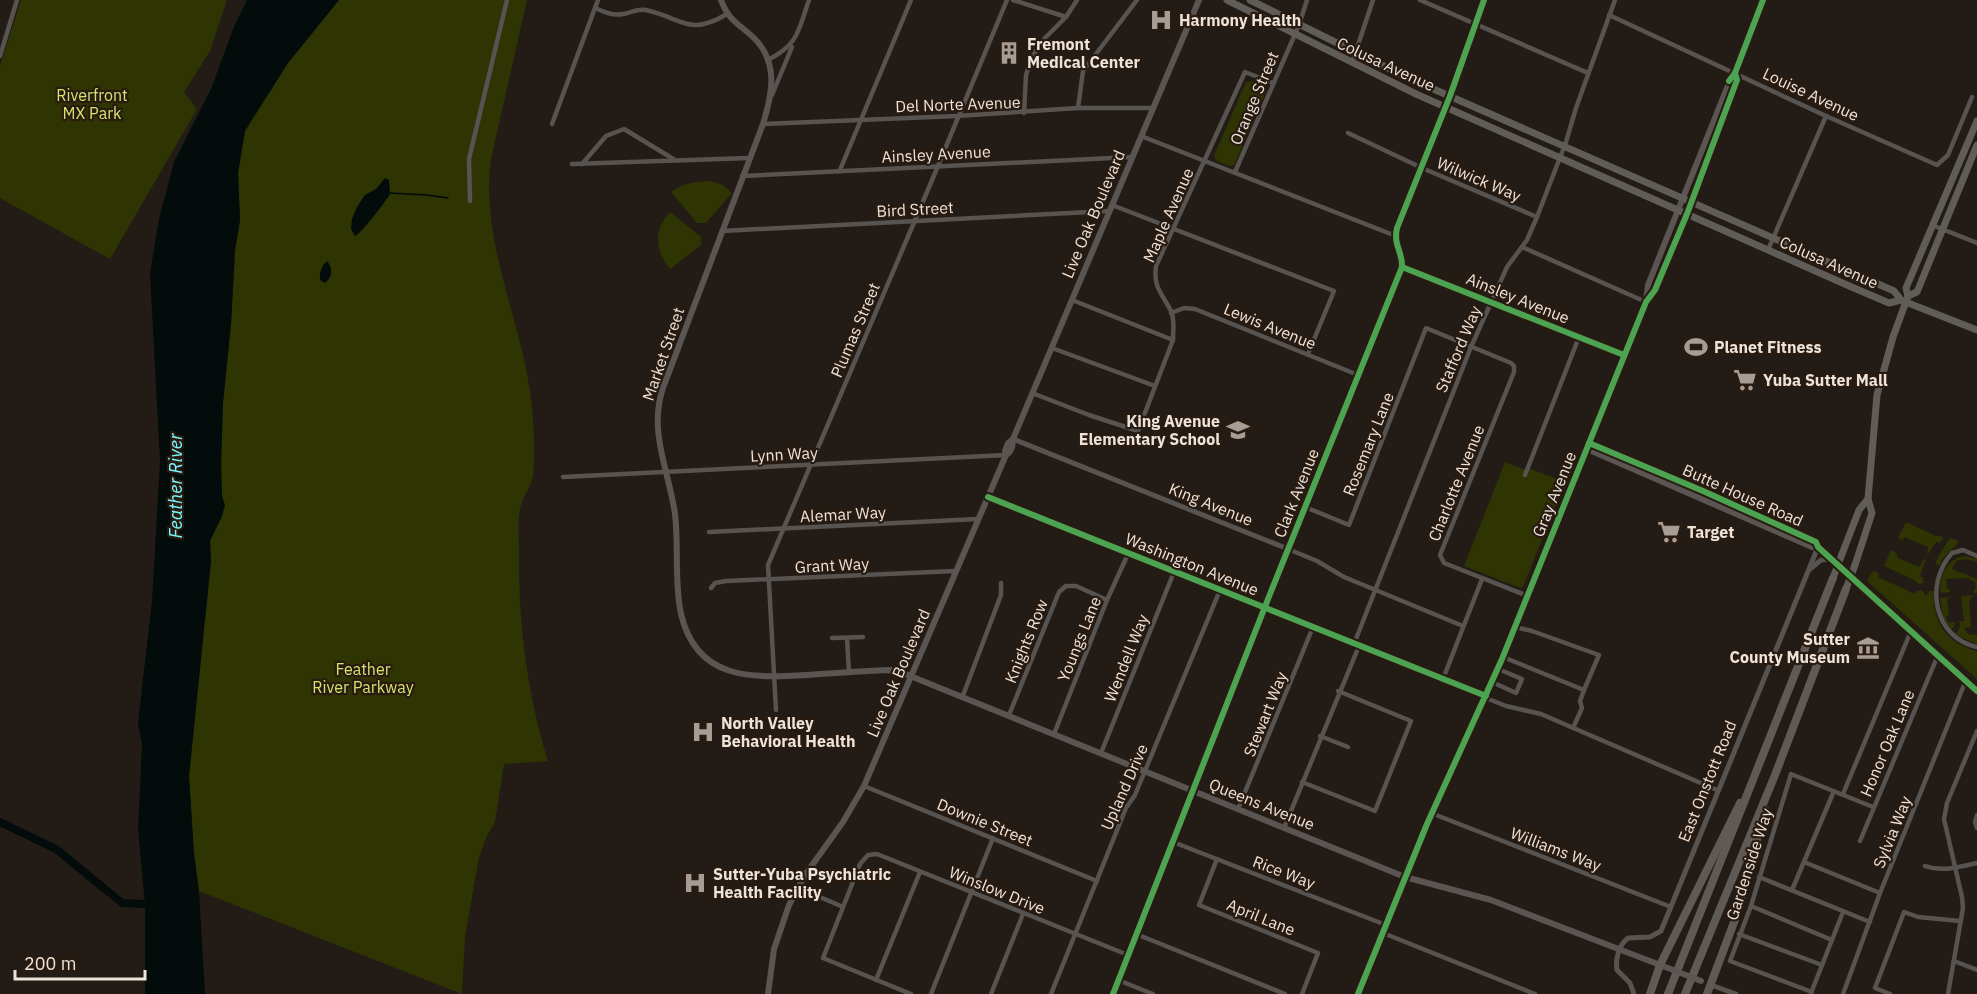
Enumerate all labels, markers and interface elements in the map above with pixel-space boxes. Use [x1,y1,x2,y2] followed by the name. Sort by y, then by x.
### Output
[1148,7,1174,33] hospital icon: Harmony Health
[1179,10,1301,30] place label: Harmony Health
[1334,33,1438,96] street label: Colusa Avenue
[1027,34,1140,72] place label: Fremont Medical Center
[996,40,1022,66] building icon: Fremont Medical Center
[1225,48,1283,148] street label: Orange Street
[1760,63,1862,125] street label: Louise Avenue
[56,85,128,123] park label: Riverfront MX Park
[895,92,1021,116] street label: Del Norte Avenue
[881,141,991,167] street label: Ainsley Avenue
[1057,147,1129,281] street label: Live Oak Boulevard
[1434,152,1524,206] street label: Wilwick Way
[1138,165,1198,265] street label: Maple Avenue
[876,197,954,221] street label: Bird Street
[1777,231,1882,293] street label: Colusa Avenue
[1464,268,1573,328] street label: Ainsley Avenue
[826,280,884,380] street label: Plumas Street
[1221,298,1319,354] street label: Lewis Avenue
[1431,303,1485,395] street label: Stafford Way
[638,305,688,403] street label: Market Street
[1683,334,1709,360] sports icon: Planet Fitness
[1714,337,1822,357] place label: Planet Fitness
[1732,367,1758,393] supermarket icon: Yuba Sutter Mall
[1763,370,1888,390] place label: Yuba Sutter Mall
[1338,389,1398,499] street label: Rosemary Lane
[1079,411,1220,449] place label: King Avenue Elementary School
[1225,417,1251,443] school or university icon: King Avenue Elementary School
[1424,422,1489,544] street label: Charlotte Avenue
[164,433,187,539] water label: Feather River
[750,442,818,466] street label: Lynn Way
[1269,445,1323,540] street label: Clark Avenue
[1528,448,1580,540] street label: Gray Avenue
[1680,460,1806,530] street label: Butte House Road
[1166,478,1256,530] street label: King Avenue
[799,502,887,526] street label: Alemar Way
[1656,519,1682,545] supermarket icon: Target
[1687,522,1734,542] place label: Target
[1122,528,1262,600] street label: Washington Avenue
[794,553,870,577] street label: Grant Way
[1053,593,1105,685] street label: Youngs Lane
[1000,596,1052,686] street label: Knights Row
[862,606,934,740] street label: Live Oak Boulevard
[1099,611,1153,705] street label: Wendell Way
[1730,629,1851,667] place label: Sutter County Museum
[1855,635,1881,661] museum icon: Sutter County Museum
[312,659,414,697] park label: Feather River Parkway
[1239,668,1291,760] street label: Stewart Way
[1855,686,1919,800] street label: Honor Oak Lane
[721,713,855,751] place label: North Valley Behavioral Health
[1674,717,1740,845] street label: East Onstott Road
[690,719,716,745] hospital icon: North Valley Behavioral Health
[1096,741,1152,833] street label: Upland Drive
[1206,774,1318,834] street label: Queens Avenue
[1868,793,1916,871] street label: Sylvia Way
[934,794,1036,850] street label: Downie Street
[1721,805,1777,923] street label: Gardenside Way
[1508,823,1604,875] street label: Williams Way
[1250,851,1318,893] street label: Rice Way
[946,862,1048,918] street label: Winslow Drive
[713,864,891,902] place label: Sutter-Yuba Psychiatric Health Facility
[682,870,708,896] hospital icon: Sutter-Yuba Psychiatric Health Facility
[1224,894,1298,940] street label: April Lane
[15,943,146,981] scale bar
[24,952,76,975] text: 200 m

